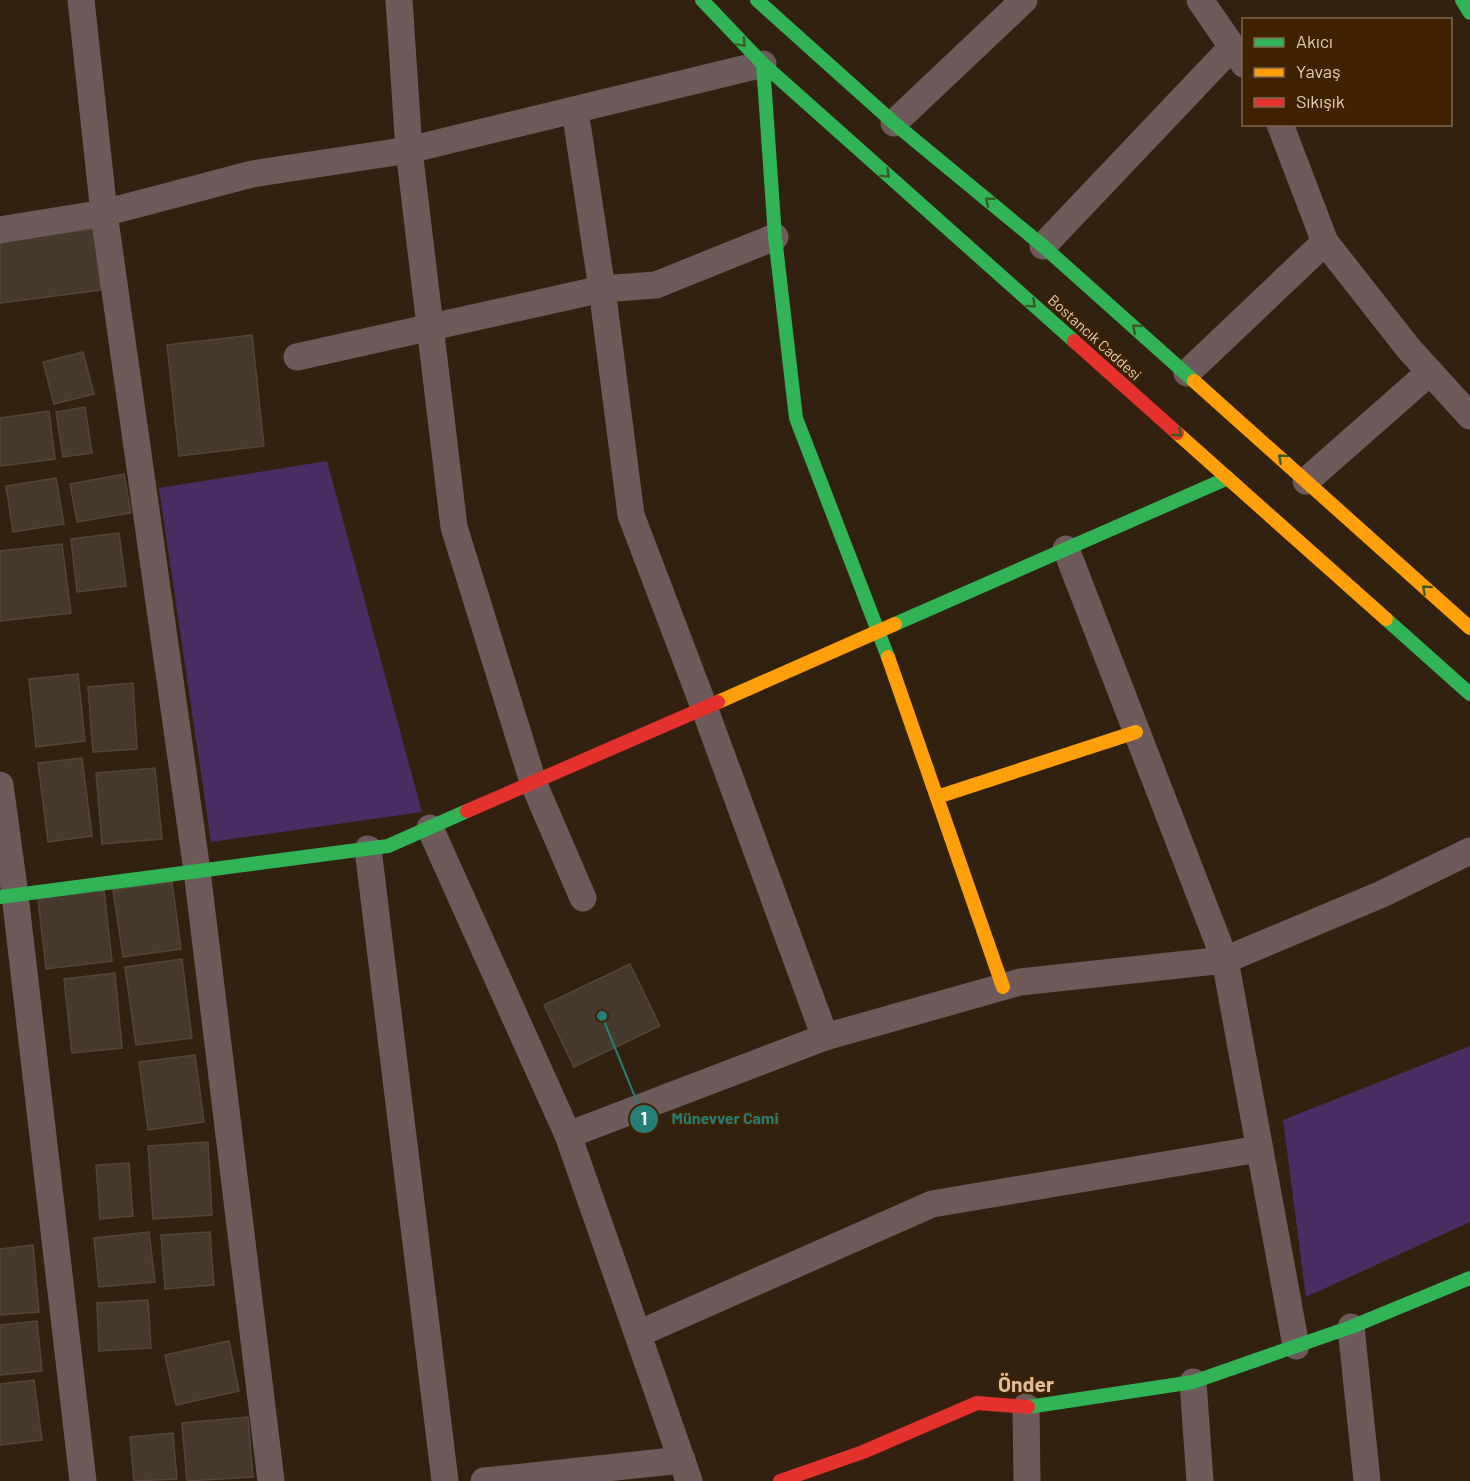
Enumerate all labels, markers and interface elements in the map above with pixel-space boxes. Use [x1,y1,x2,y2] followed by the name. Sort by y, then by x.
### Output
[1242,18,1452,126] legend
[1296,30,1333,52] text: Akıcı
[735,35,746,46] one-way arrow
[1296,60,1341,82] text: Yavaş
[1296,90,1345,112] text: Sıkışık
[879,167,890,178] one-way arrow
[984,197,995,208] one-way arrow
[1045,290,1145,384] street label: Bostancık Caddesi
[1025,297,1036,308] one-way arrow
[1132,324,1143,335] one-way arrow
[1171,426,1182,437] one-way arrow
[1278,454,1288,465] one-way arrow
[1423,585,1433,596] one-way arrow
[629,1102,790,1136] callout: Münevver Cami
[641,1107,647,1129] text: 1
[672,1108,778,1127] text: Münevver Cami
[998,1371,1054,1396] district label: Önder

